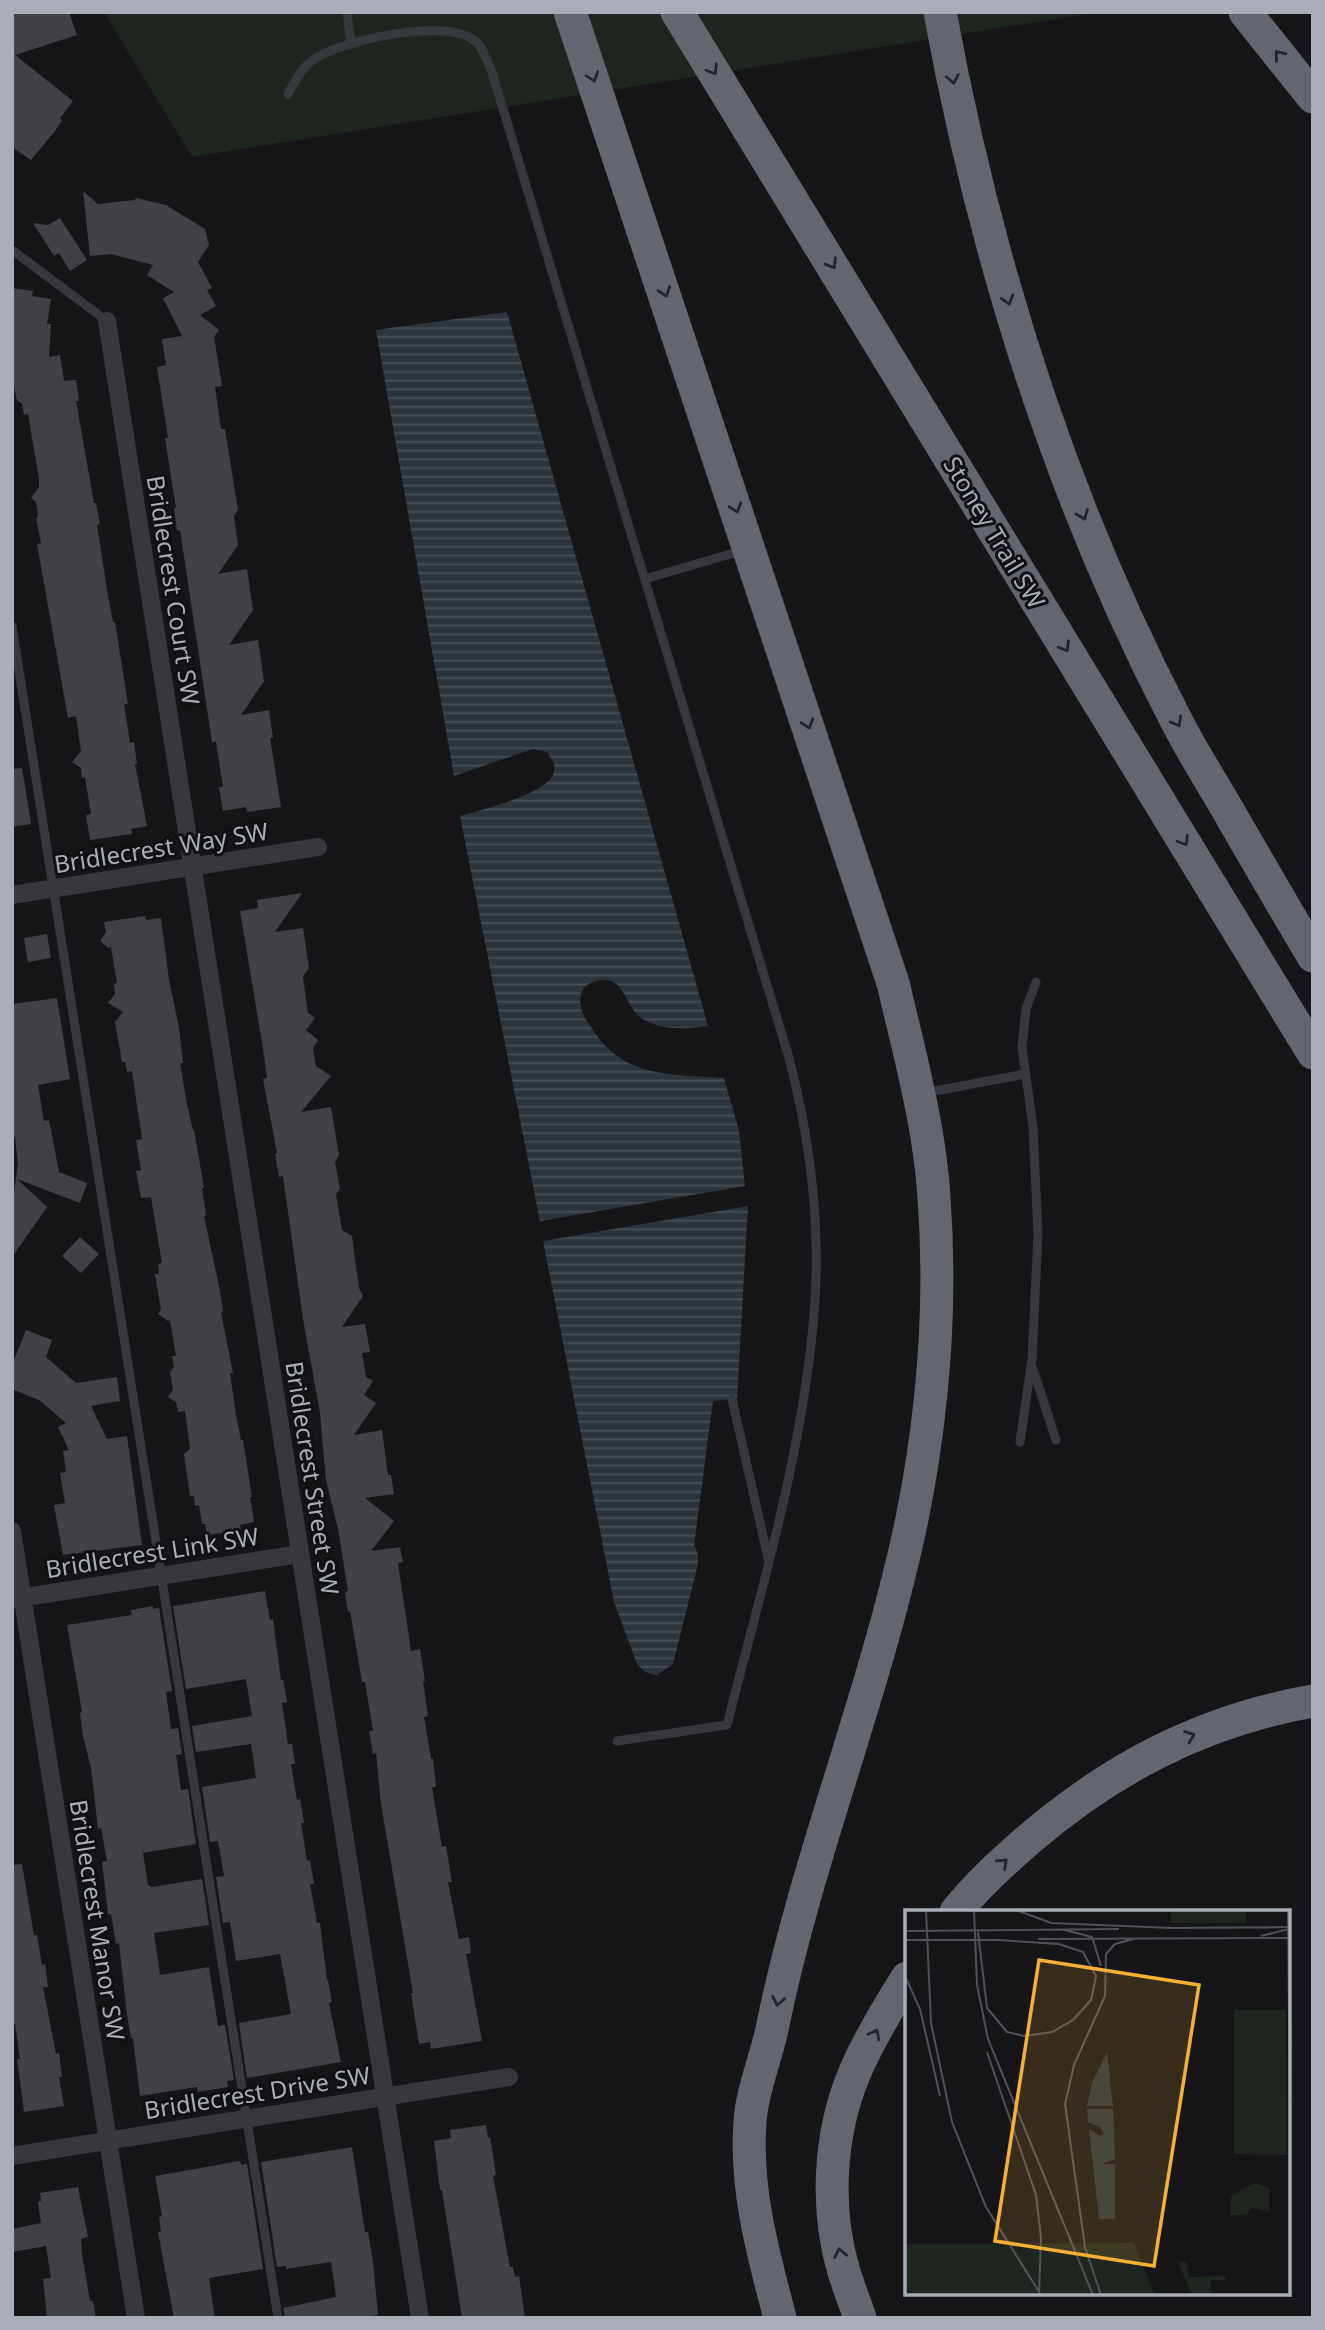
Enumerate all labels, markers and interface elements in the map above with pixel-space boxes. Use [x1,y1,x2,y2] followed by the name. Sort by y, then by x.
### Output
[1275,50,1287,63] one-way arrow
[705,63,718,76] one-way arrow
[585,70,599,82] one-way arrow
[944,73,959,85] one-way arrow
[824,257,837,270] one-way arrow
[656,286,671,298] one-way arrow
[999,294,1014,306] one-way arrow
[937,450,1054,615] street label: Stoney Trail SW
[140,473,209,708] street label: Bridlecrest Court SW
[728,502,742,514] one-way arrow
[1075,507,1089,520] one-way arrow
[1056,640,1069,653] one-way arrow
[1169,714,1182,727] one-way arrow
[800,718,814,730] one-way arrow
[52,814,271,880] street label: Bridlecrest Way SW
[1175,834,1188,847] one-way arrow
[278,1359,348,1598] street label: Bridlecrest Street SW
[43,1519,262,1585] street label: Bridlecrest Link SW
[1184,1731,1196,1745] one-way arrow
[63,1797,133,2043] street label: Bridlecrest Manor SW
[995,1858,1008,1871] one-way arrow
[905,1910,1290,2295] inset map
[771,1995,786,2007] one-way arrow
[866,2028,880,2041] one-way arrow
[142,2058,373,2126] street label: Bridlecrest Drive SW
[833,2247,848,2259] one-way arrow

